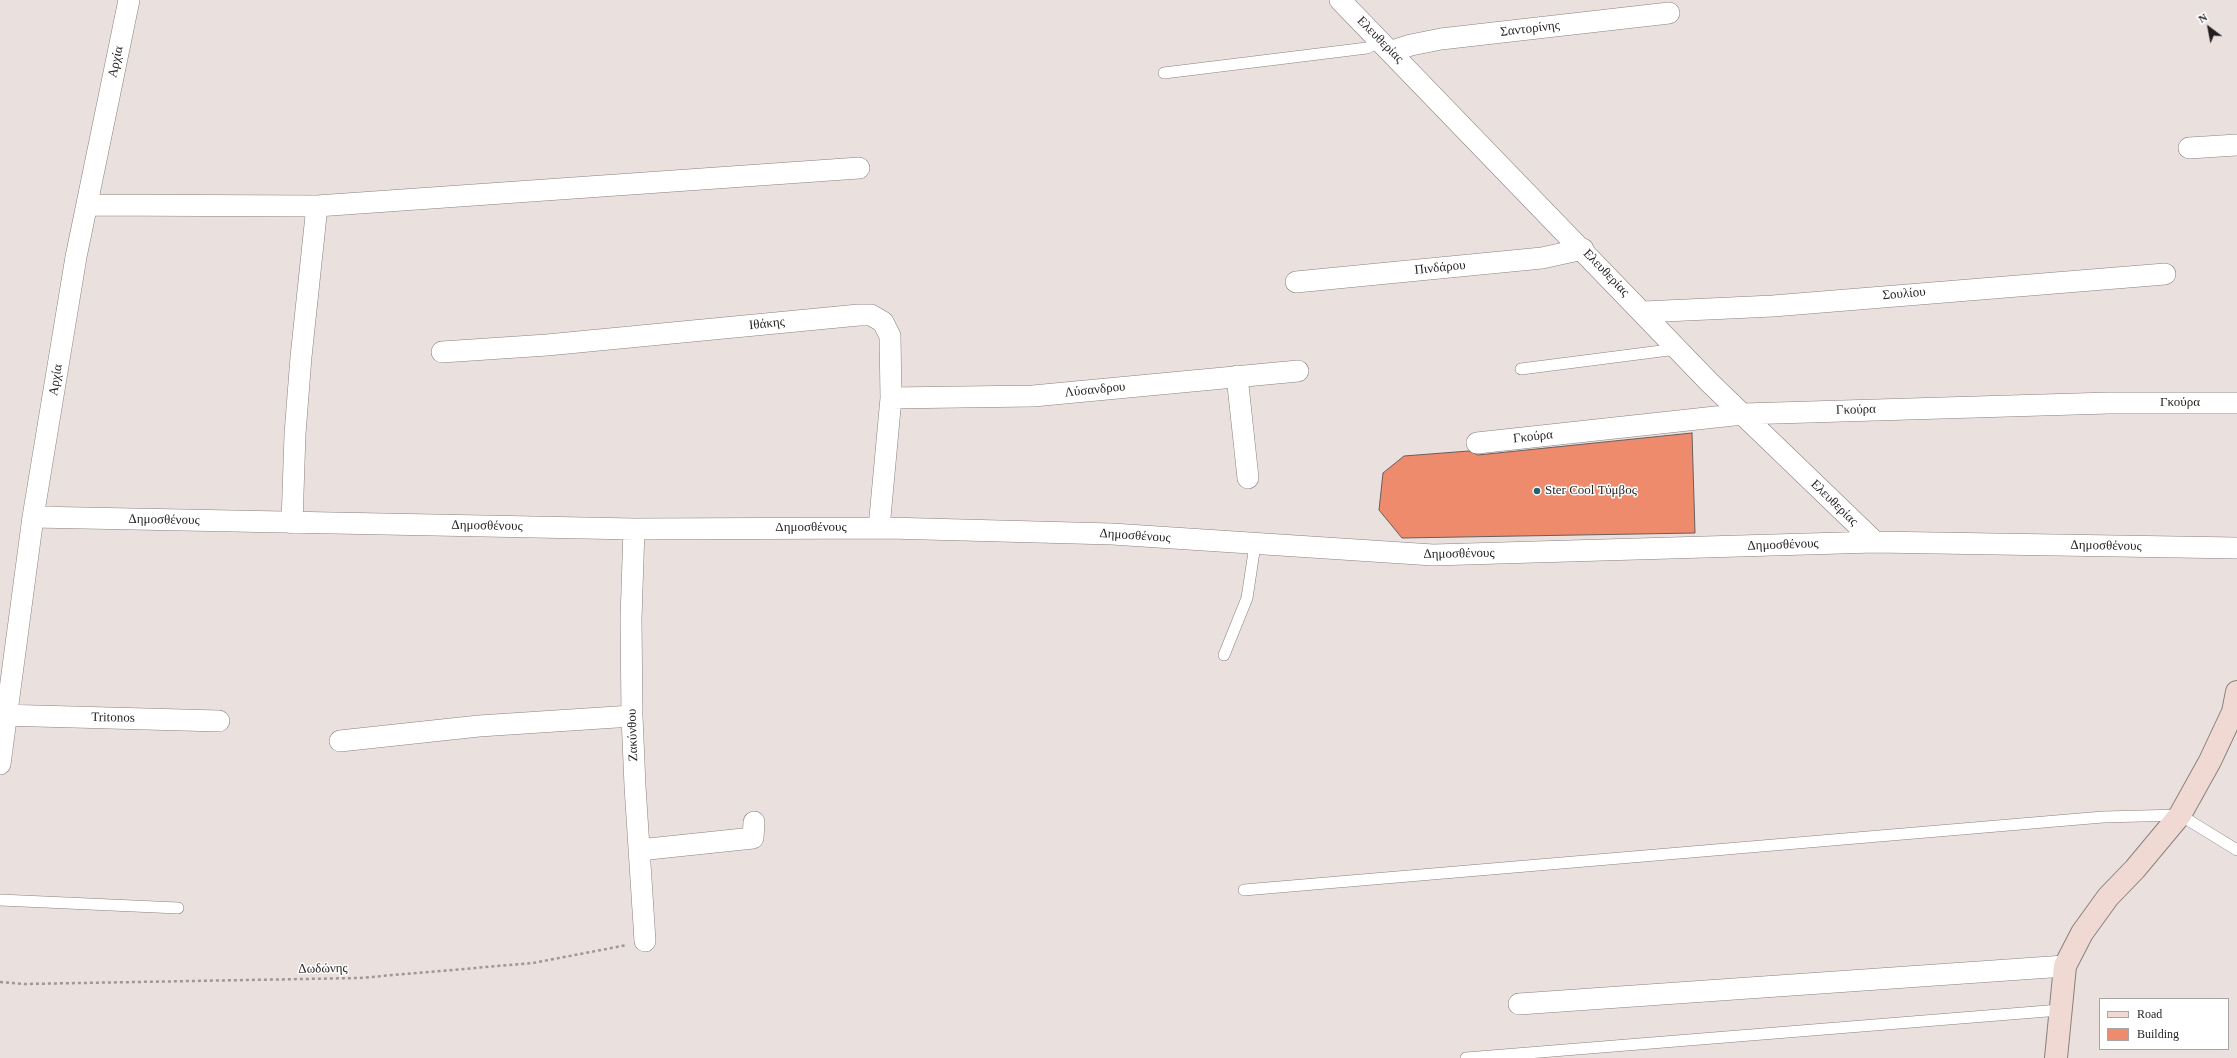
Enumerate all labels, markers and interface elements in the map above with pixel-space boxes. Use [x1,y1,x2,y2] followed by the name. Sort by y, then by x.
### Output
[2189,8,2229,48] north arrow
[2196,11,2209,25] text: N
[1353,13,1407,67] street label: Ελευθερίας
[1499,18,1561,40] street label: Σαντορίνης
[105,45,127,79] street label: Αρχία
[1580,246,1632,300] street label: Ελευθερίας
[1414,258,1466,278] street label: Πινδάρου
[1882,284,1926,304] street label: Σουλίου
[748,314,786,334] street label: Ιθάκης
[46,363,66,397] street label: Αρχία
[1064,379,1126,401] street label: Λύσανδρου
[2160,395,2200,411] street label: Γκούρα
[1836,402,1876,418] street label: Γκούρα
[1512,427,1554,447] street label: Γκούρα
[1807,477,1861,529] street label: Ελευθερίας
[1545,483,1637,499] place label: Ster Cool Τύμβος
[1532,486,1542,496] marker: Ster Cool Τύμβος
[128,512,200,528] street label: Δημοσθένους
[451,518,523,534] street label: Δημοσθένους
[775,520,847,536] street label: Δημοσθένους
[1099,526,1171,546] street label: Δημοσθένους
[1747,536,1819,554] street label: Δημοσθένους
[2070,538,2142,554] street label: Δημοσθένους
[1423,546,1495,562] street label: Δημοσθένους
[624,708,642,762] street label: Ζακύνθου
[91,710,135,726] street label: Tritonos
[298,961,348,977] street label: Δωδώνης
[2099,998,2229,1050] legend
[2137,1007,2162,1021] text: Road
[2137,1027,2179,1041] text: Building

